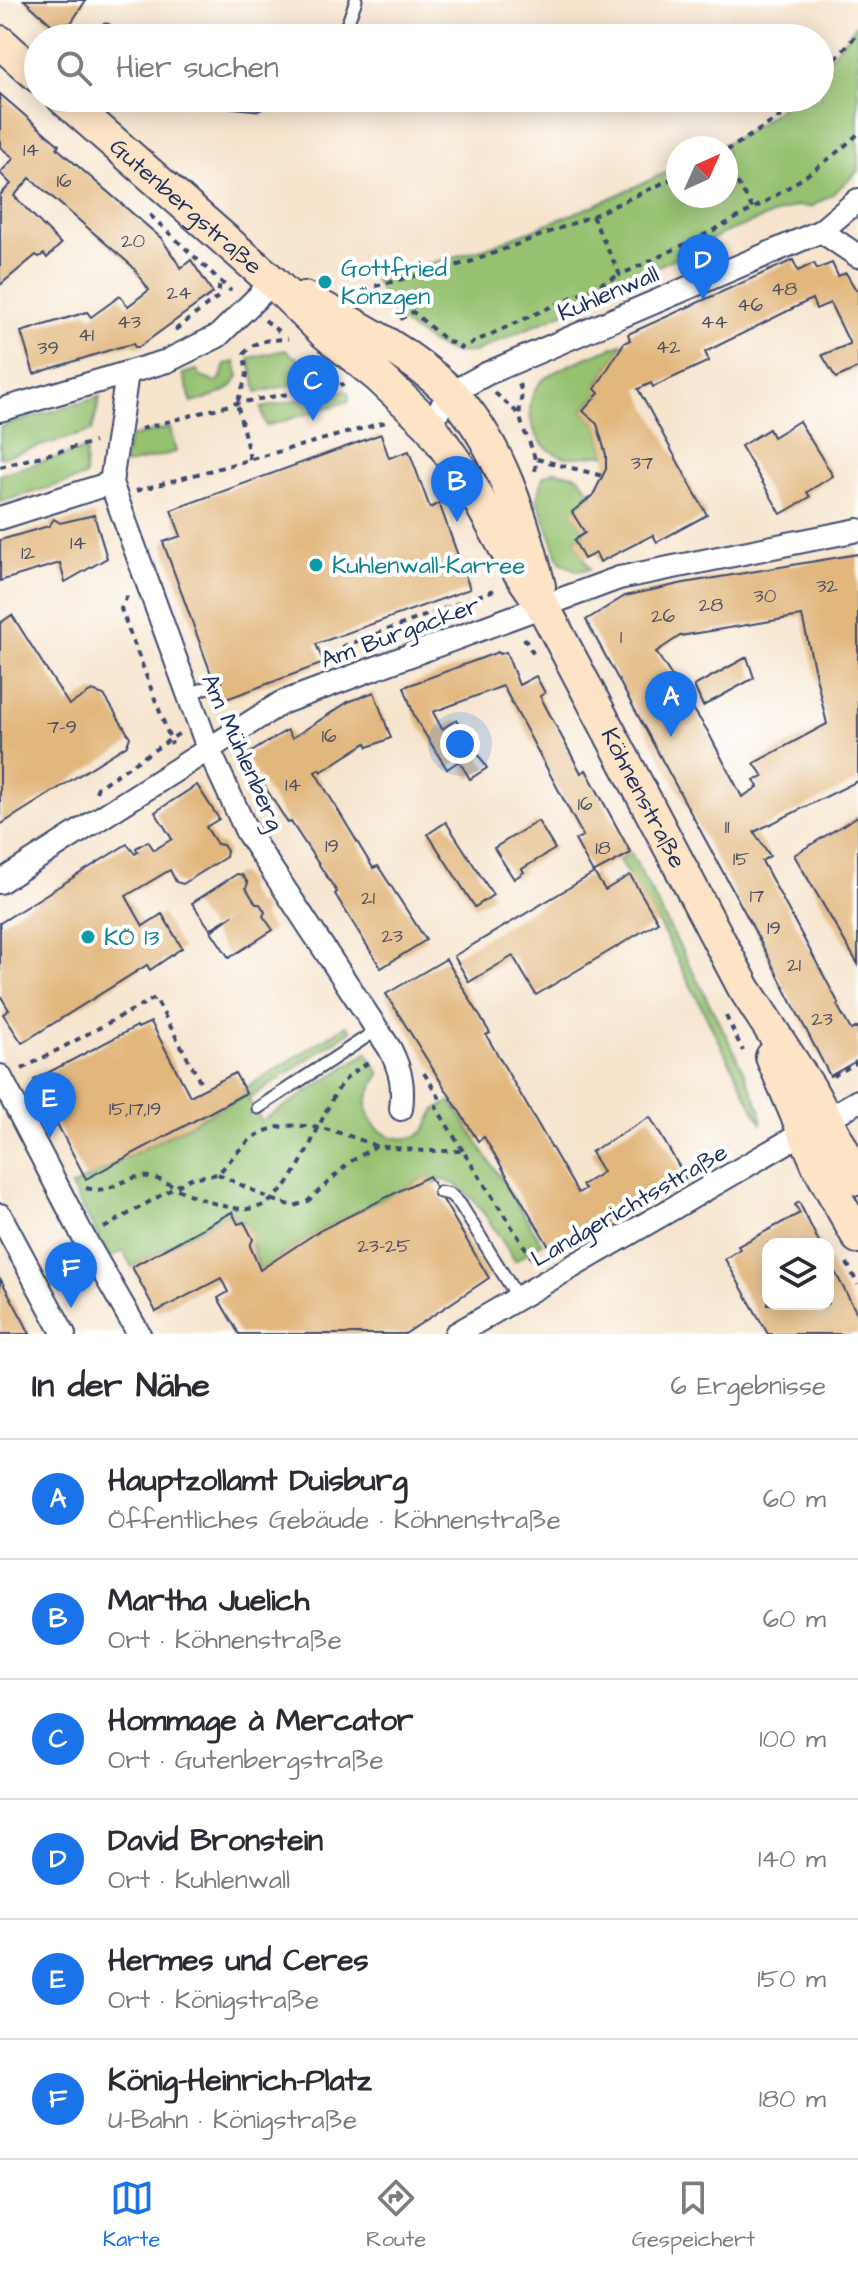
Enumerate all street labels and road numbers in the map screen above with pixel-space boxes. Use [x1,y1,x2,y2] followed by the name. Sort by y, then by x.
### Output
[102,130,269,283] street label: Gutenbergstraße
[553,257,664,330] street label: Kuhlenwall
[316,588,485,678] street label: Am Burgacker
[191,669,292,837] street label: Am Mühlenberg
[592,722,694,874] street label: Köhnenstraße
[525,1136,734,1277] street label: Landgerichtsstraße

